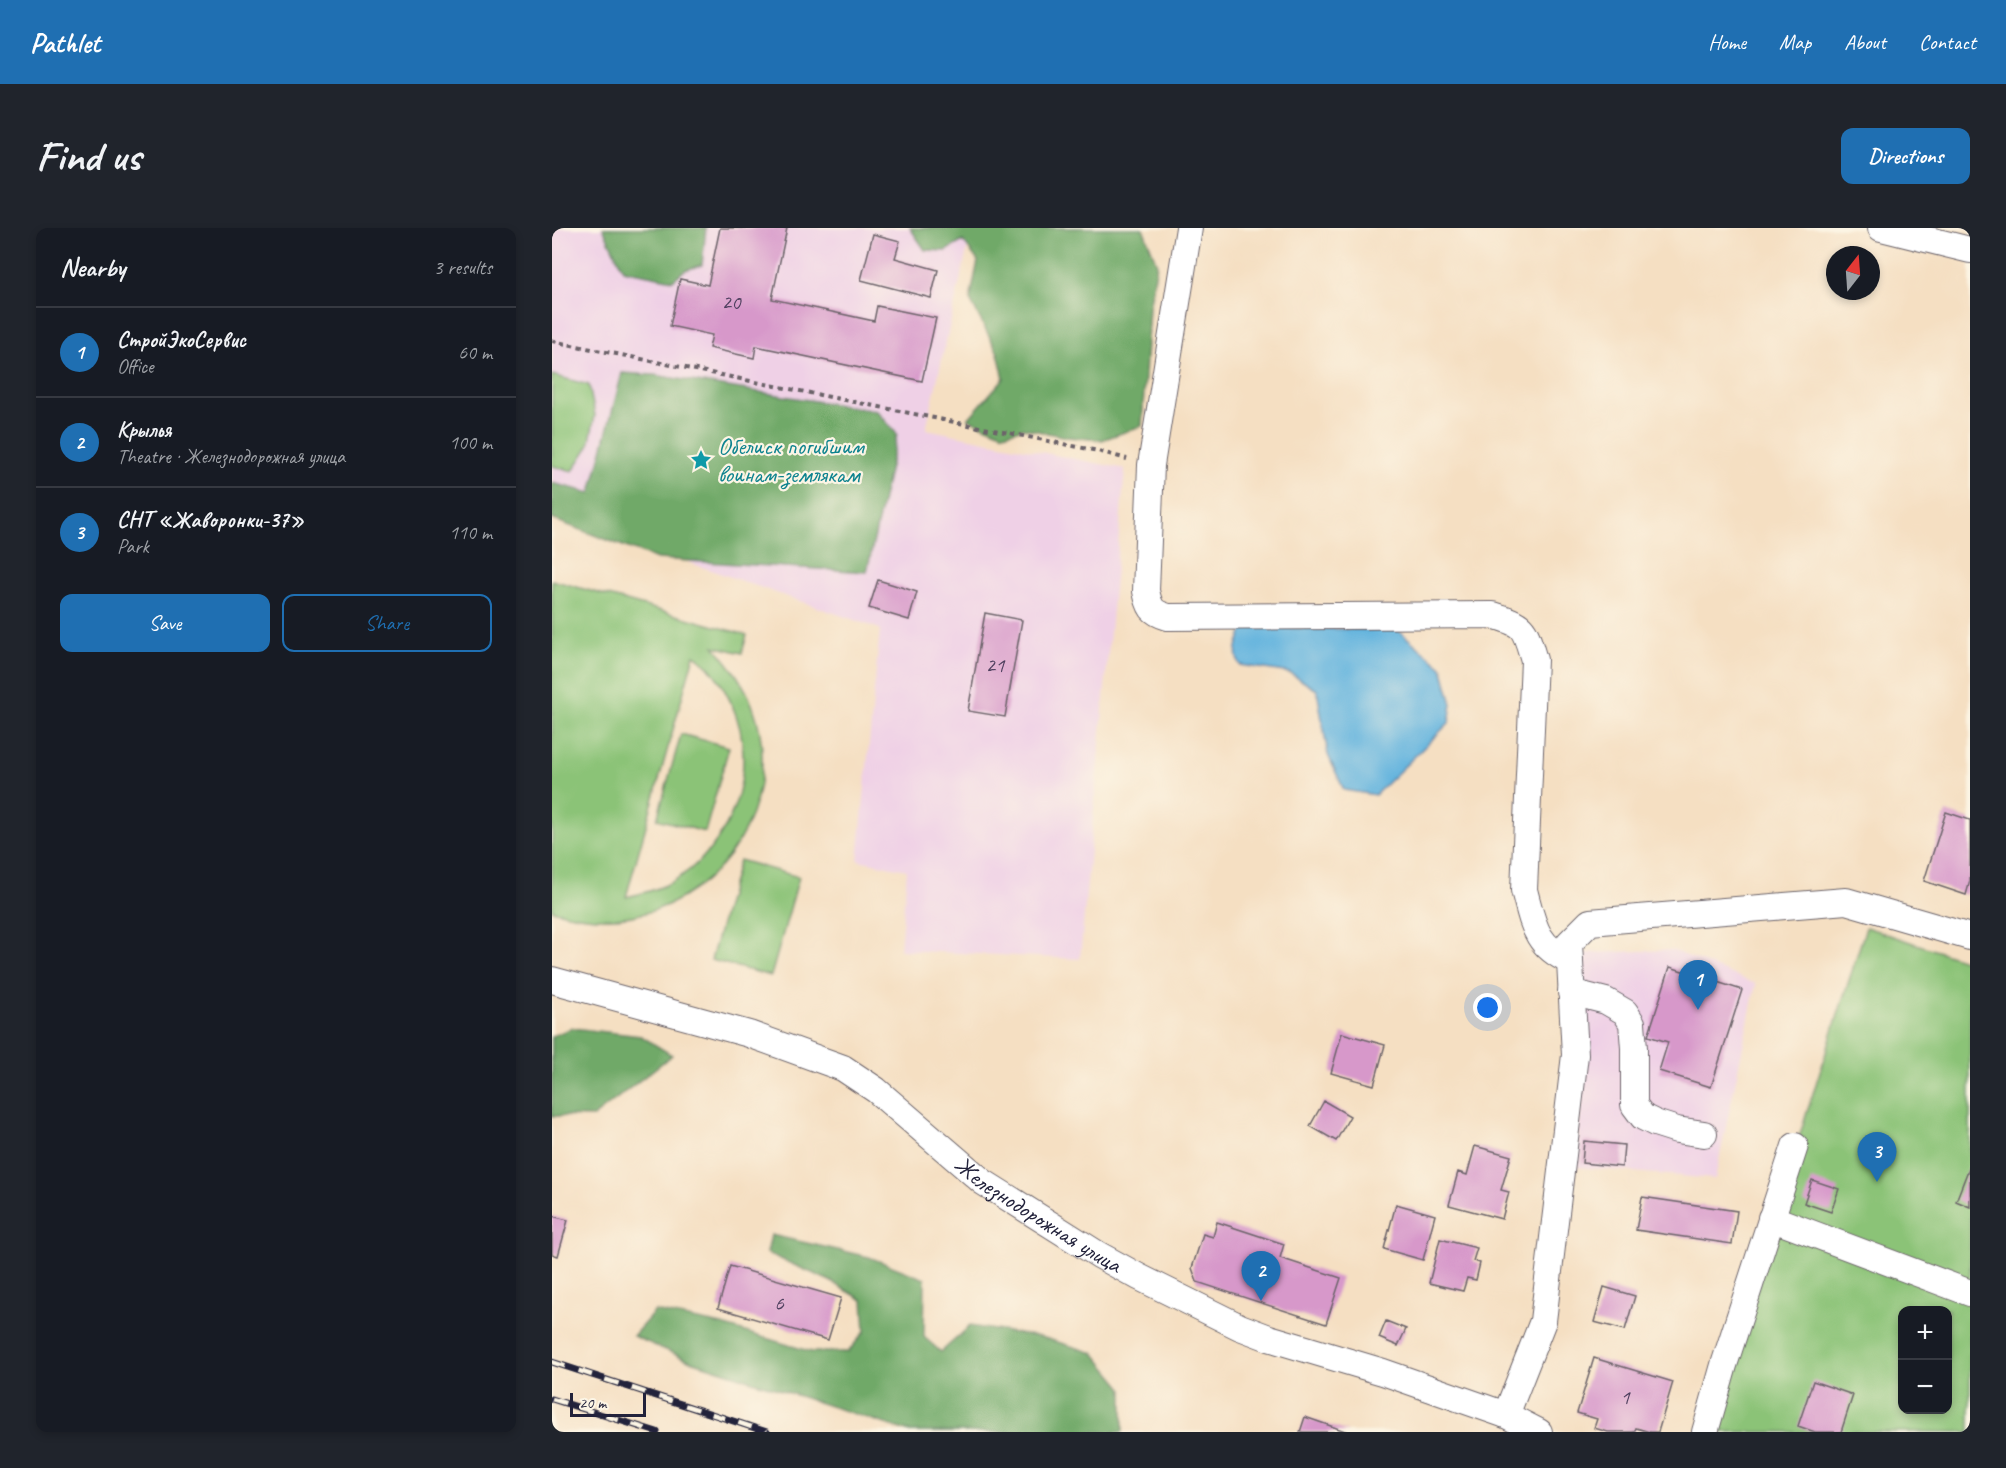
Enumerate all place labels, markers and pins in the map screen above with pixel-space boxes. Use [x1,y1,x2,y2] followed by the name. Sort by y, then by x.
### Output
[718,431,865,490] place label: Обелиск погибшим воинам-землякам
[689,448,713,472] place icon: Обелиск погибшим воинам-землякам
[1678,960,1718,1010] pin: 1
[1858,1132,1896,1182] pin: 3
[1242,1252,1280,1301] pin: 2

